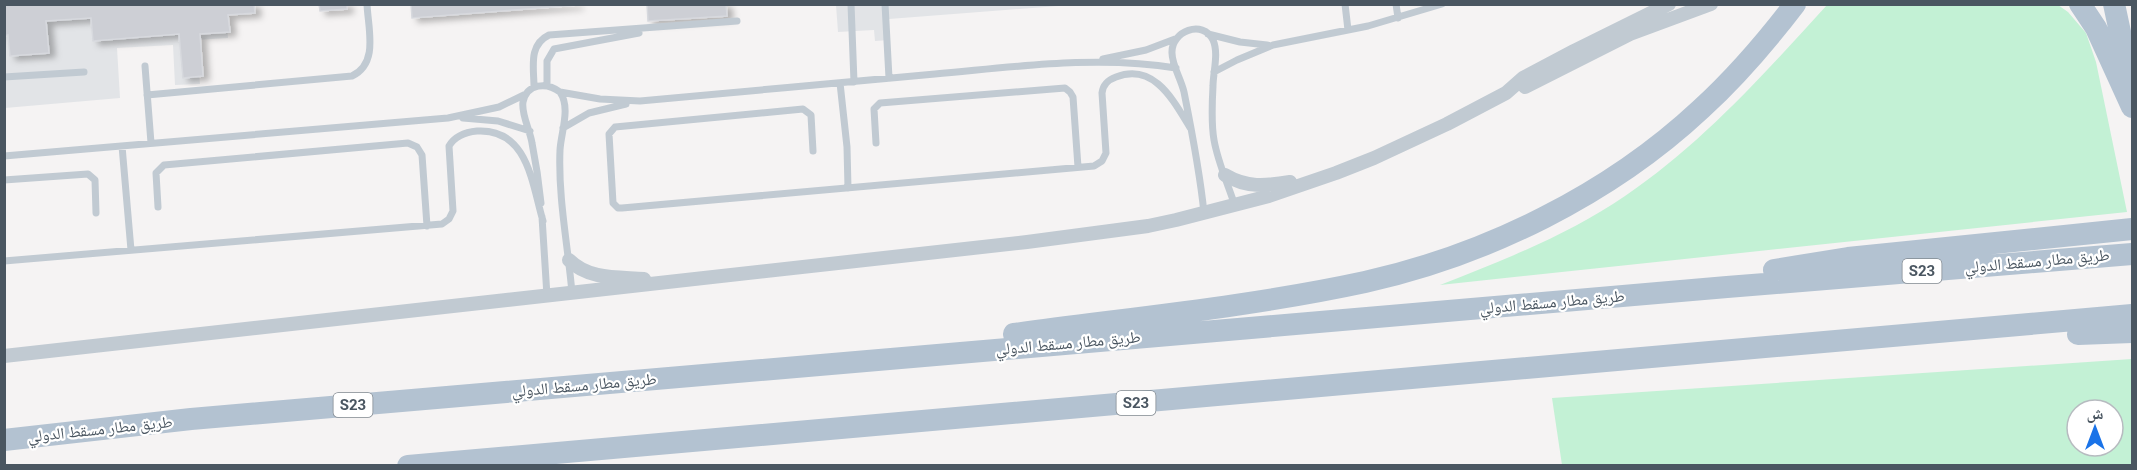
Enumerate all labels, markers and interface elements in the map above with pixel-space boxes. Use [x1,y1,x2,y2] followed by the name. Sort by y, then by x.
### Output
[1964,245,2111,280] street label: طريق مطار مسقط الدولي
[1902,259,1942,283] road number: S23
[1479,286,1626,321] street label: طريق مطار مسقط الدولي
[995,327,1142,362] street label: طريق مطار مسقط الدولي
[511,369,658,404] street label: طريق مطار مسقط الدولي
[1116,391,1156,415] road number: S23
[334,393,372,417] road number: S23
[2065,398,2125,458] north arrow
[2087,404,2104,423] text: ش
[27,412,174,449] street label: طريق مطار مسقط الدولي

